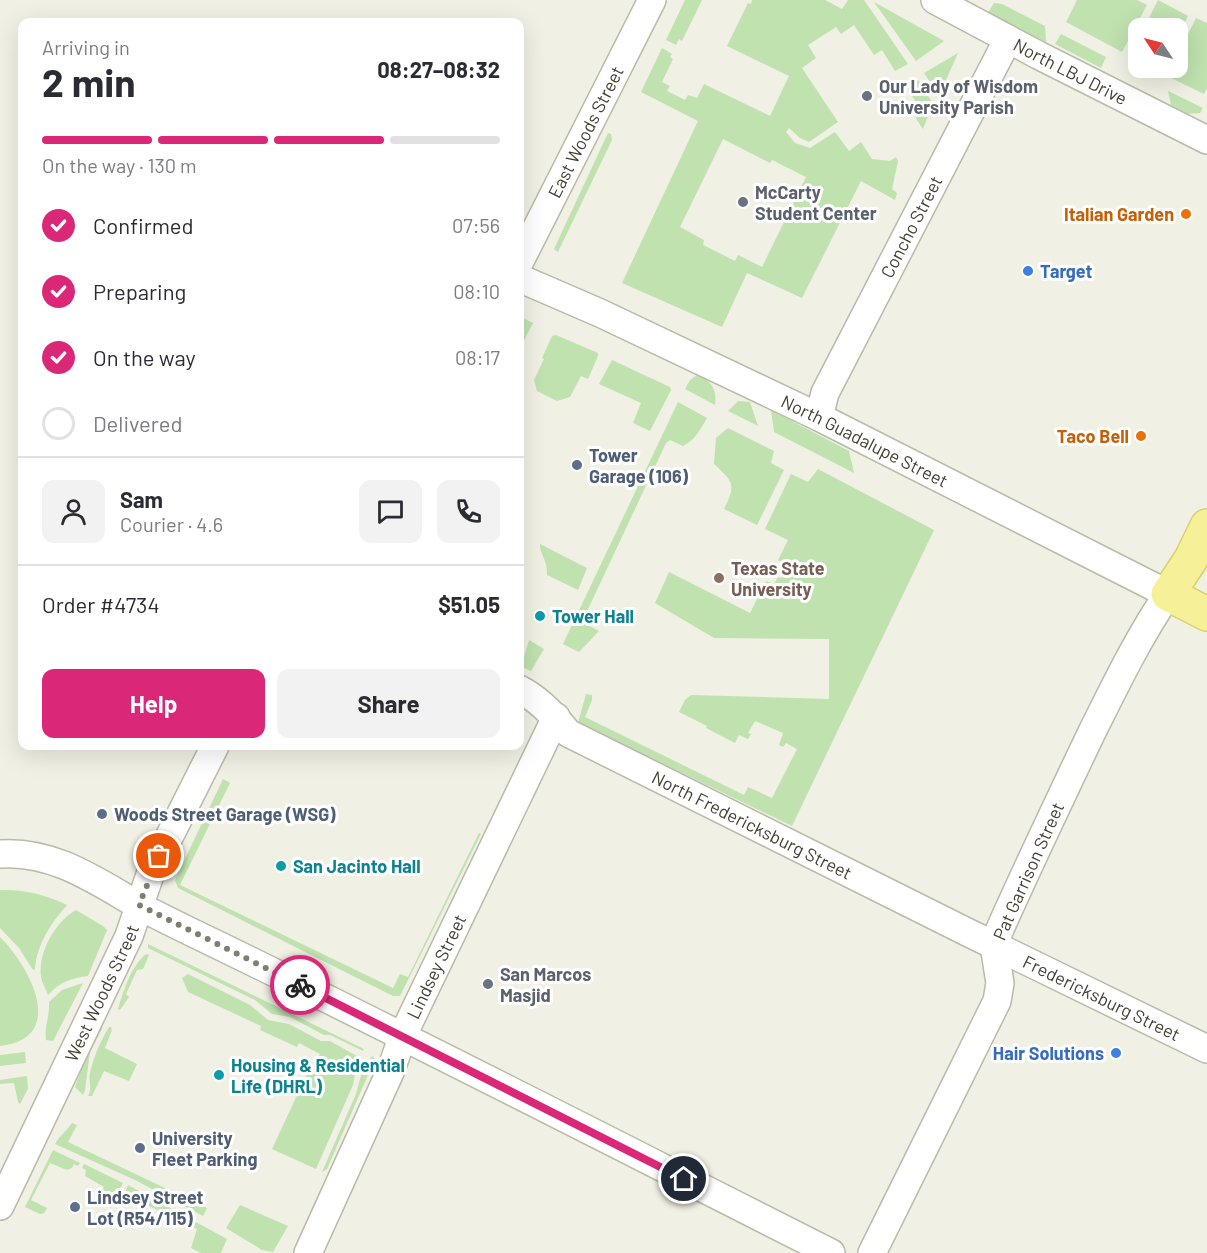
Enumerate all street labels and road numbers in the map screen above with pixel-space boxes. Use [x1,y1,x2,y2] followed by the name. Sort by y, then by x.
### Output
[1010,33,1131,109] street label: North LBJ Drive
[543,62,628,201] street label: East Woods Street
[876,172,946,281] street label: Concho Street
[778,390,952,492] street label: North Guadalupe Street
[648,766,856,884] street label: North Fredericksburg Street
[988,799,1068,943] street label: Pat Garrison Street
[401,911,470,1022] street label: Lindsey Street
[60,922,143,1065] street label: West Woods Street
[1019,950,1184,1045] street label: Fredericksburg Street

